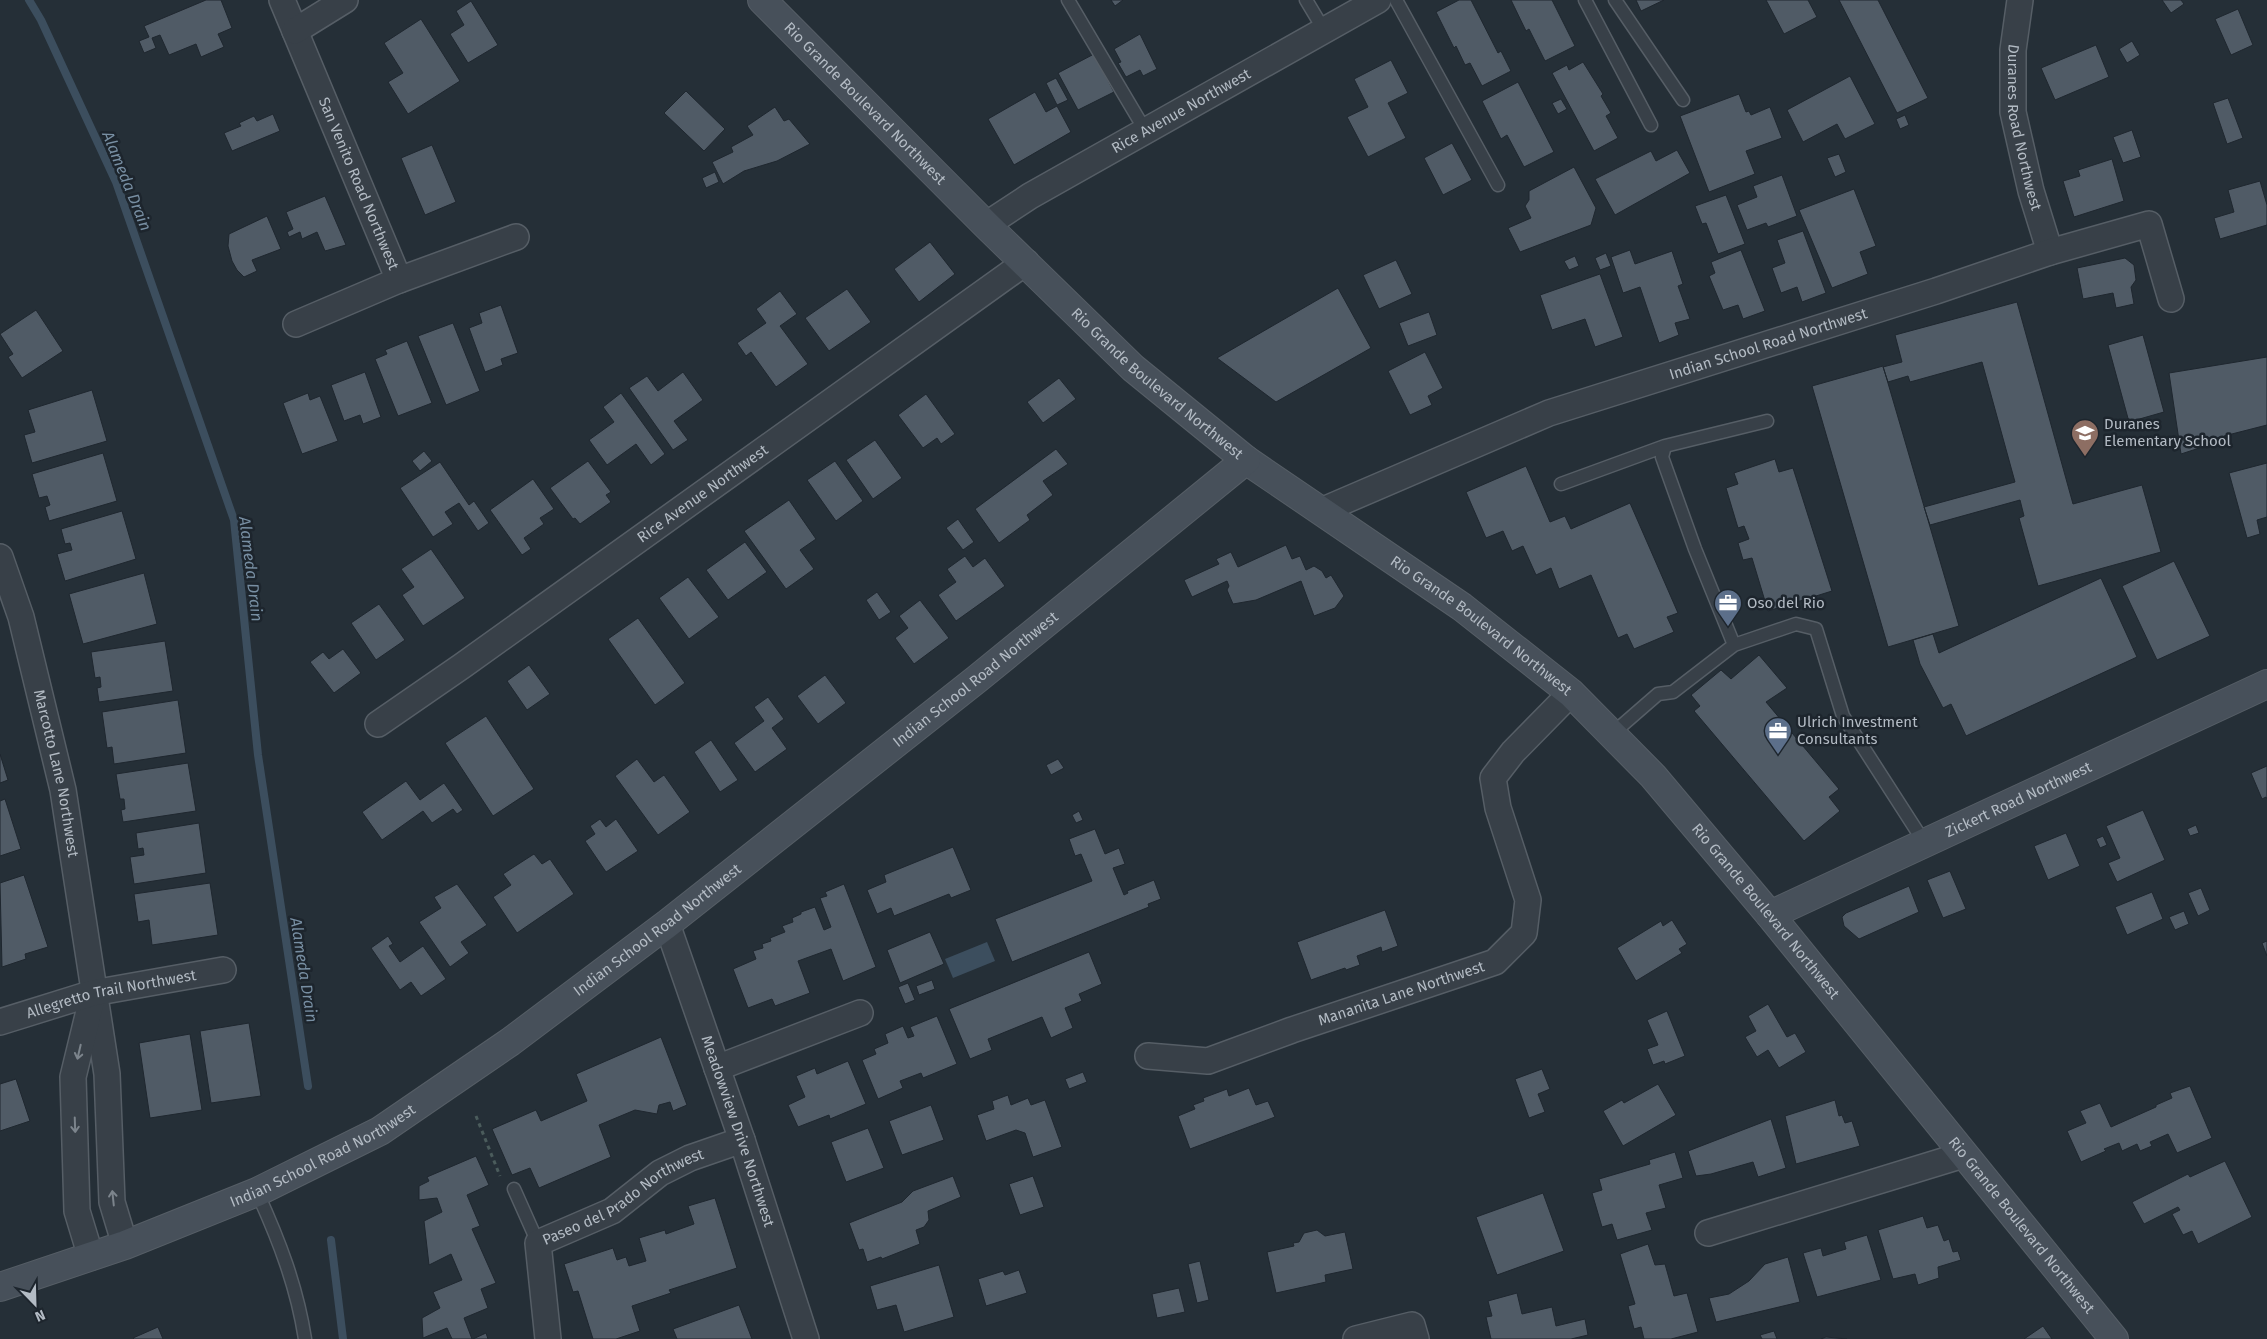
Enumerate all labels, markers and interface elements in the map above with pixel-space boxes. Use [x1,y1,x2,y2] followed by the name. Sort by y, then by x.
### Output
[780,18,950,189] street label: Rio Grande Boulevard Northwest
[2004,43,2046,213] street label: Duranes Road Northwest
[1108,64,1254,157] street label: Rice Avenue Northwest
[315,95,403,273] street label: San Venito Road Northwest
[98,127,156,234] water label: Alameda Drain
[1068,304,1247,463] street label: Rio Grande Boulevard Northwest
[1667,304,1870,384] street label: Indian School Road Northwest
[2104,415,2232,450] place label: Duranes Elementary School
[2070,418,2100,457] school or university icon: Duranes Elementary School
[634,440,772,547] street label: Rice Avenue Northwest
[235,514,267,623] water label: Alameda Drain
[1387,552,1576,700] street label: Rio Grande Boulevard Northwest
[1713,588,1743,627] office icon: Oso del Rio
[1747,594,1825,612] place label: Oso del Rio
[889,607,1062,751] street label: Indian School Road Northwest
[30,688,82,859] street label: Marcotto Lane Northwest
[1797,713,1918,748] place label: Ulrich Investment Consultants
[1763,716,1793,755] office icon: Ulrich Investment Consultants
[1942,758,2095,841] street label: Zickert Road Northwest
[1688,820,1844,1003] street label: Rio Grande Boulevard Northwest
[570,860,745,1000] street label: Indian School Road Northwest
[286,915,322,1024] water label: Alameda Drain
[1316,957,1487,1030] street label: Mananita Lane Northwest
[24,966,198,1022] street label: Allegretto Trail Northwest
[697,1033,778,1230] street label: Meadowview Drive Northwest
[74,1044,83,1060] one-way arrow
[227,1100,419,1211] street label: Indian School Road Northwest
[70,1117,79,1133] one-way arrow
[1945,1133,2099,1317] street label: Rio Grande Boulevard Northwest
[540,1145,707,1249] street label: Paseo del Prado Northwest
[108,1190,117,1206] one-way arrow
[10,1279,60,1329] north arrow
[32,1306,47,1325] text: N

